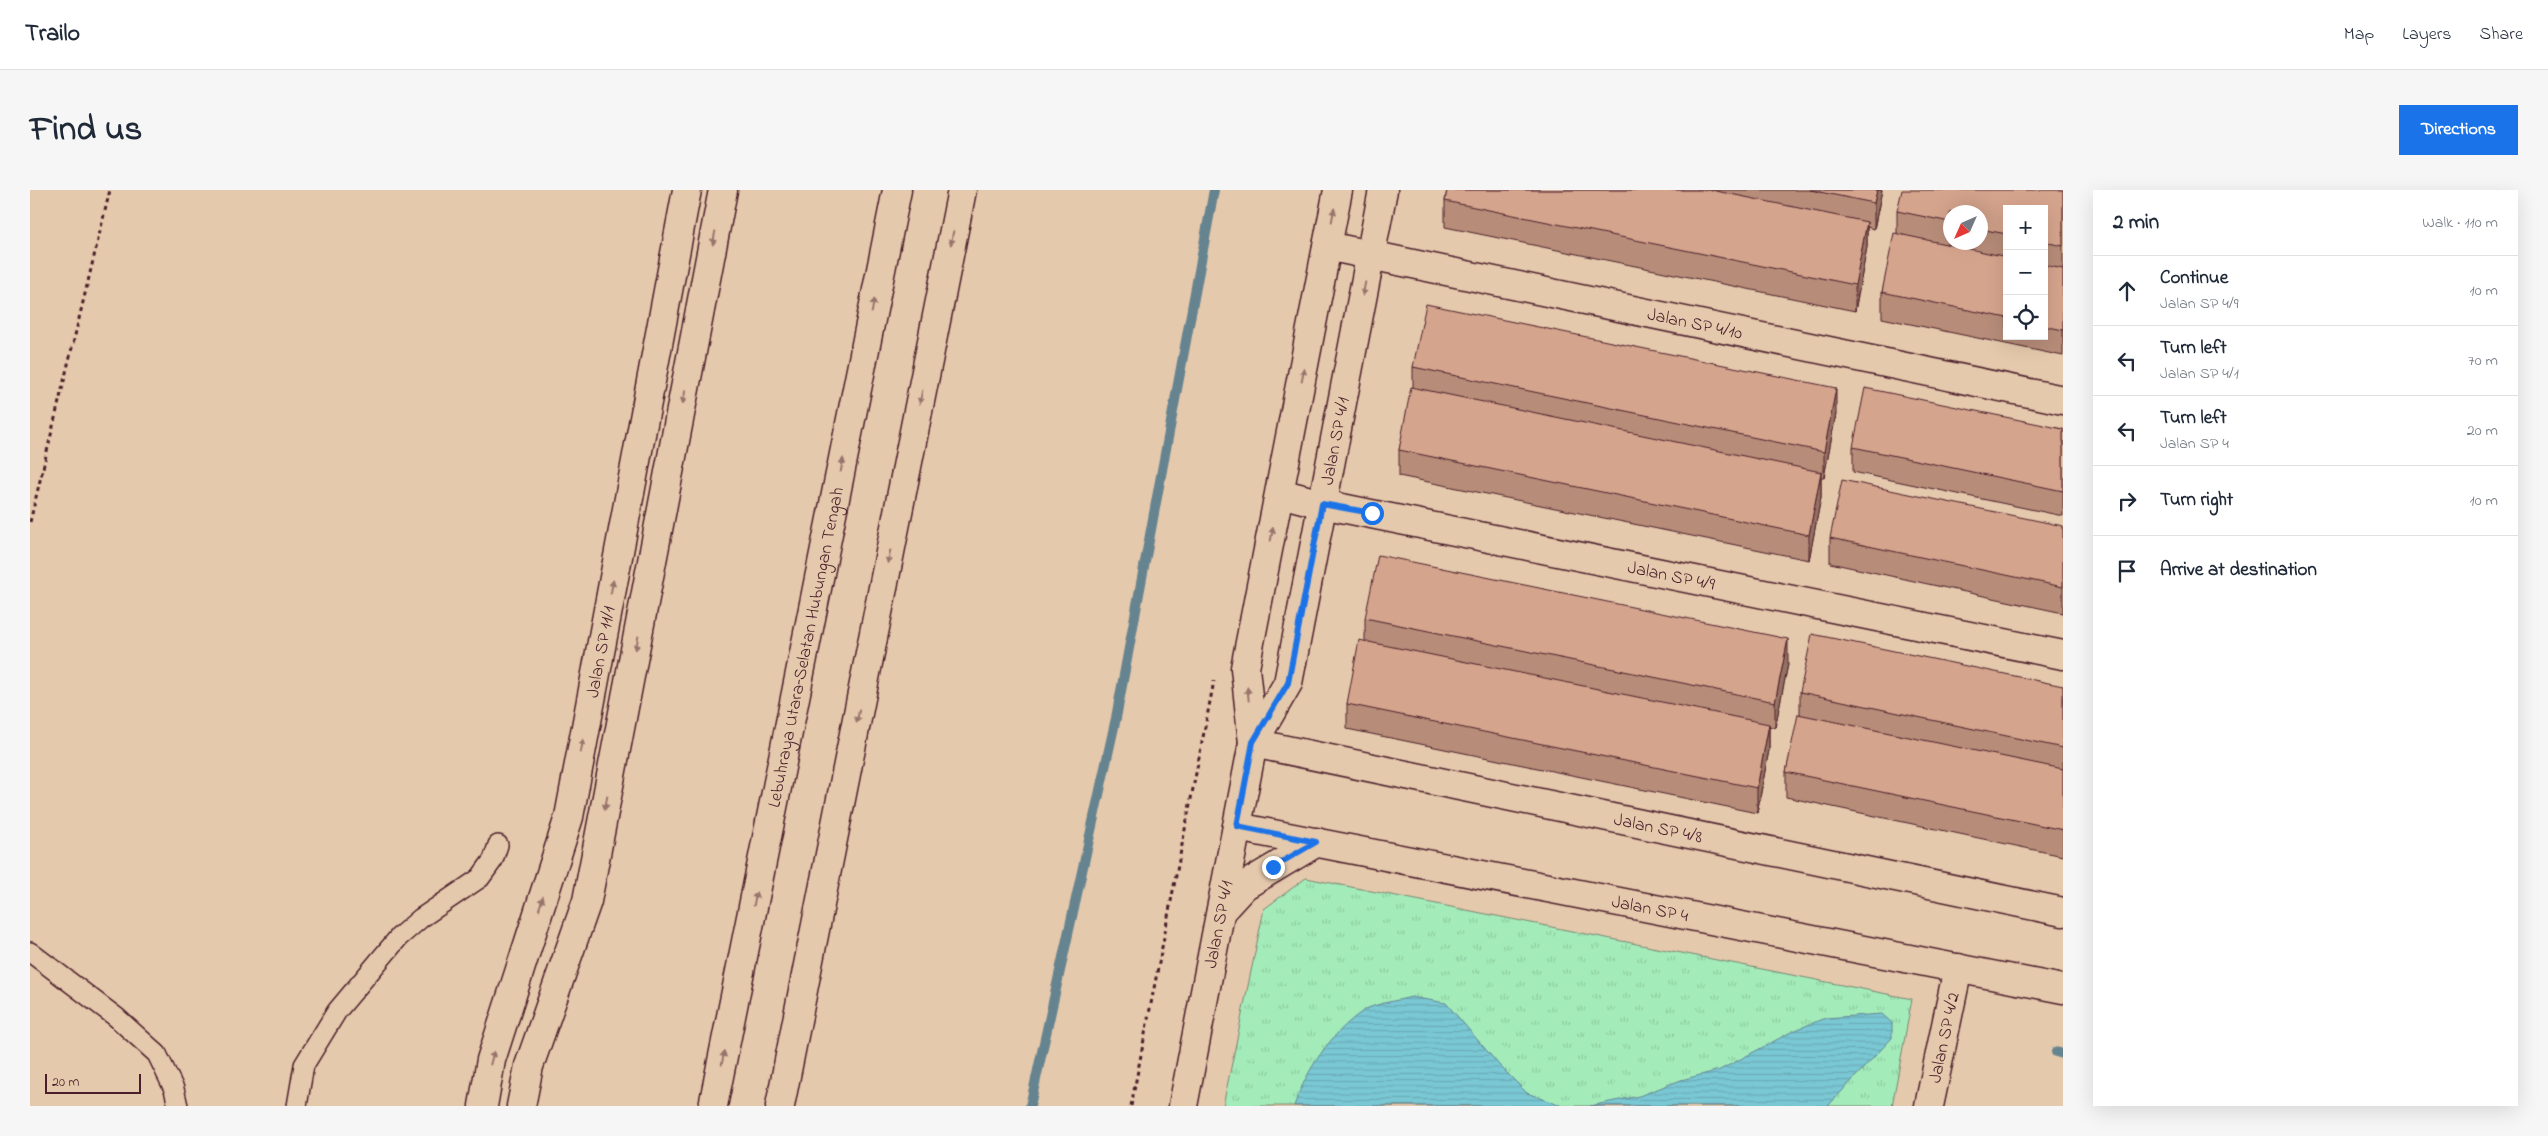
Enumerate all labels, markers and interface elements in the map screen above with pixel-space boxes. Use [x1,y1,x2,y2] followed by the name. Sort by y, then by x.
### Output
[25,17,80,52] text: Trailo
[2344,22,2374,48] text: Map
[2402,22,2452,48] text: Layers
[2480,22,2523,48] text: Share
[30,105,142,156] text: Find us
[2399,105,2518,155] button: Directions
[1943,205,1988,250] north arrow
[2003,205,2048,340] map controls
[2003,205,2048,250] button: +
[1330,207,1338,223] one-way arrow
[2113,208,2159,238] text: 2 min
[2422,211,2498,235] text: Walk · 110 m
[710,230,718,246] one-way arrow
[948,230,956,246] one-way arrow
[2003,250,2048,295] button: −
[2160,265,2228,292] text: Continue
[2113,277,2141,305] icon: ahead
[2470,279,2498,303] text: 10 m
[1360,282,1368,297] one-way arrow
[2160,292,2239,316] text: Jalan SP 4/9
[2003,295,2048,340] button: locate
[870,297,878,313] one-way arrow
[1645,302,1745,348] street label: Jalan SP 4/10
[2160,335,2227,362] text: Turn left
[2113,347,2141,375] icon: left
[2468,349,2498,373] text: 70 m
[2160,362,2239,386] text: Jalan SP 4/1
[1299,366,1307,382] one-way arrow
[679,390,687,406] one-way arrow
[917,390,925,405] one-way arrow
[1315,395,1358,487] street label: Jalan SP 4/1
[2160,405,2227,432] text: Turn left
[2113,417,2141,445] icon: left
[2467,419,2498,443] text: 20 m
[2160,432,2229,456] text: Jalan SP 4
[838,457,846,473] one-way arrow
[762,485,852,810] street label: Lebuhraya Utara–Selatan Hubungan Tengah
[2113,487,2141,515] icon: right
[2160,487,2233,514] text: Turn right
[2470,489,2498,513] text: 10 m
[1361,502,1384,525] route start
[1268,526,1276,542] one-way arrow
[885,549,893,565] one-way arrow
[1625,556,1718,599] street label: Jalan SP 4/9
[2113,557,2141,585] icon: arrive
[2160,557,2317,584] text: Arrive at destination
[609,578,617,594] one-way arrow
[581,604,623,700] street label: Jalan SP 11/1
[632,635,640,651] one-way arrow
[1244,686,1252,702] one-way arrow
[853,708,861,724] one-way arrow
[579,738,587,754] one-way arrow
[602,795,610,810] one-way arrow
[1611,808,1705,851] street label: Jalan SP 4/8
[1262,856,1285,879] route end
[1199,878,1241,971] street label: Jalan SP 4/1
[751,890,759,906] one-way arrow
[1609,890,1691,930] street label: Jalan SP 4
[538,896,546,911] one-way arrow
[1923,990,1968,1086] street label: Jalan SP 4/2
[489,1051,497,1066] one-way arrow
[719,1051,727,1066] one-way arrow
[45,1071,141,1094] scale bar
[52,1072,79,1093] text: 20 m

